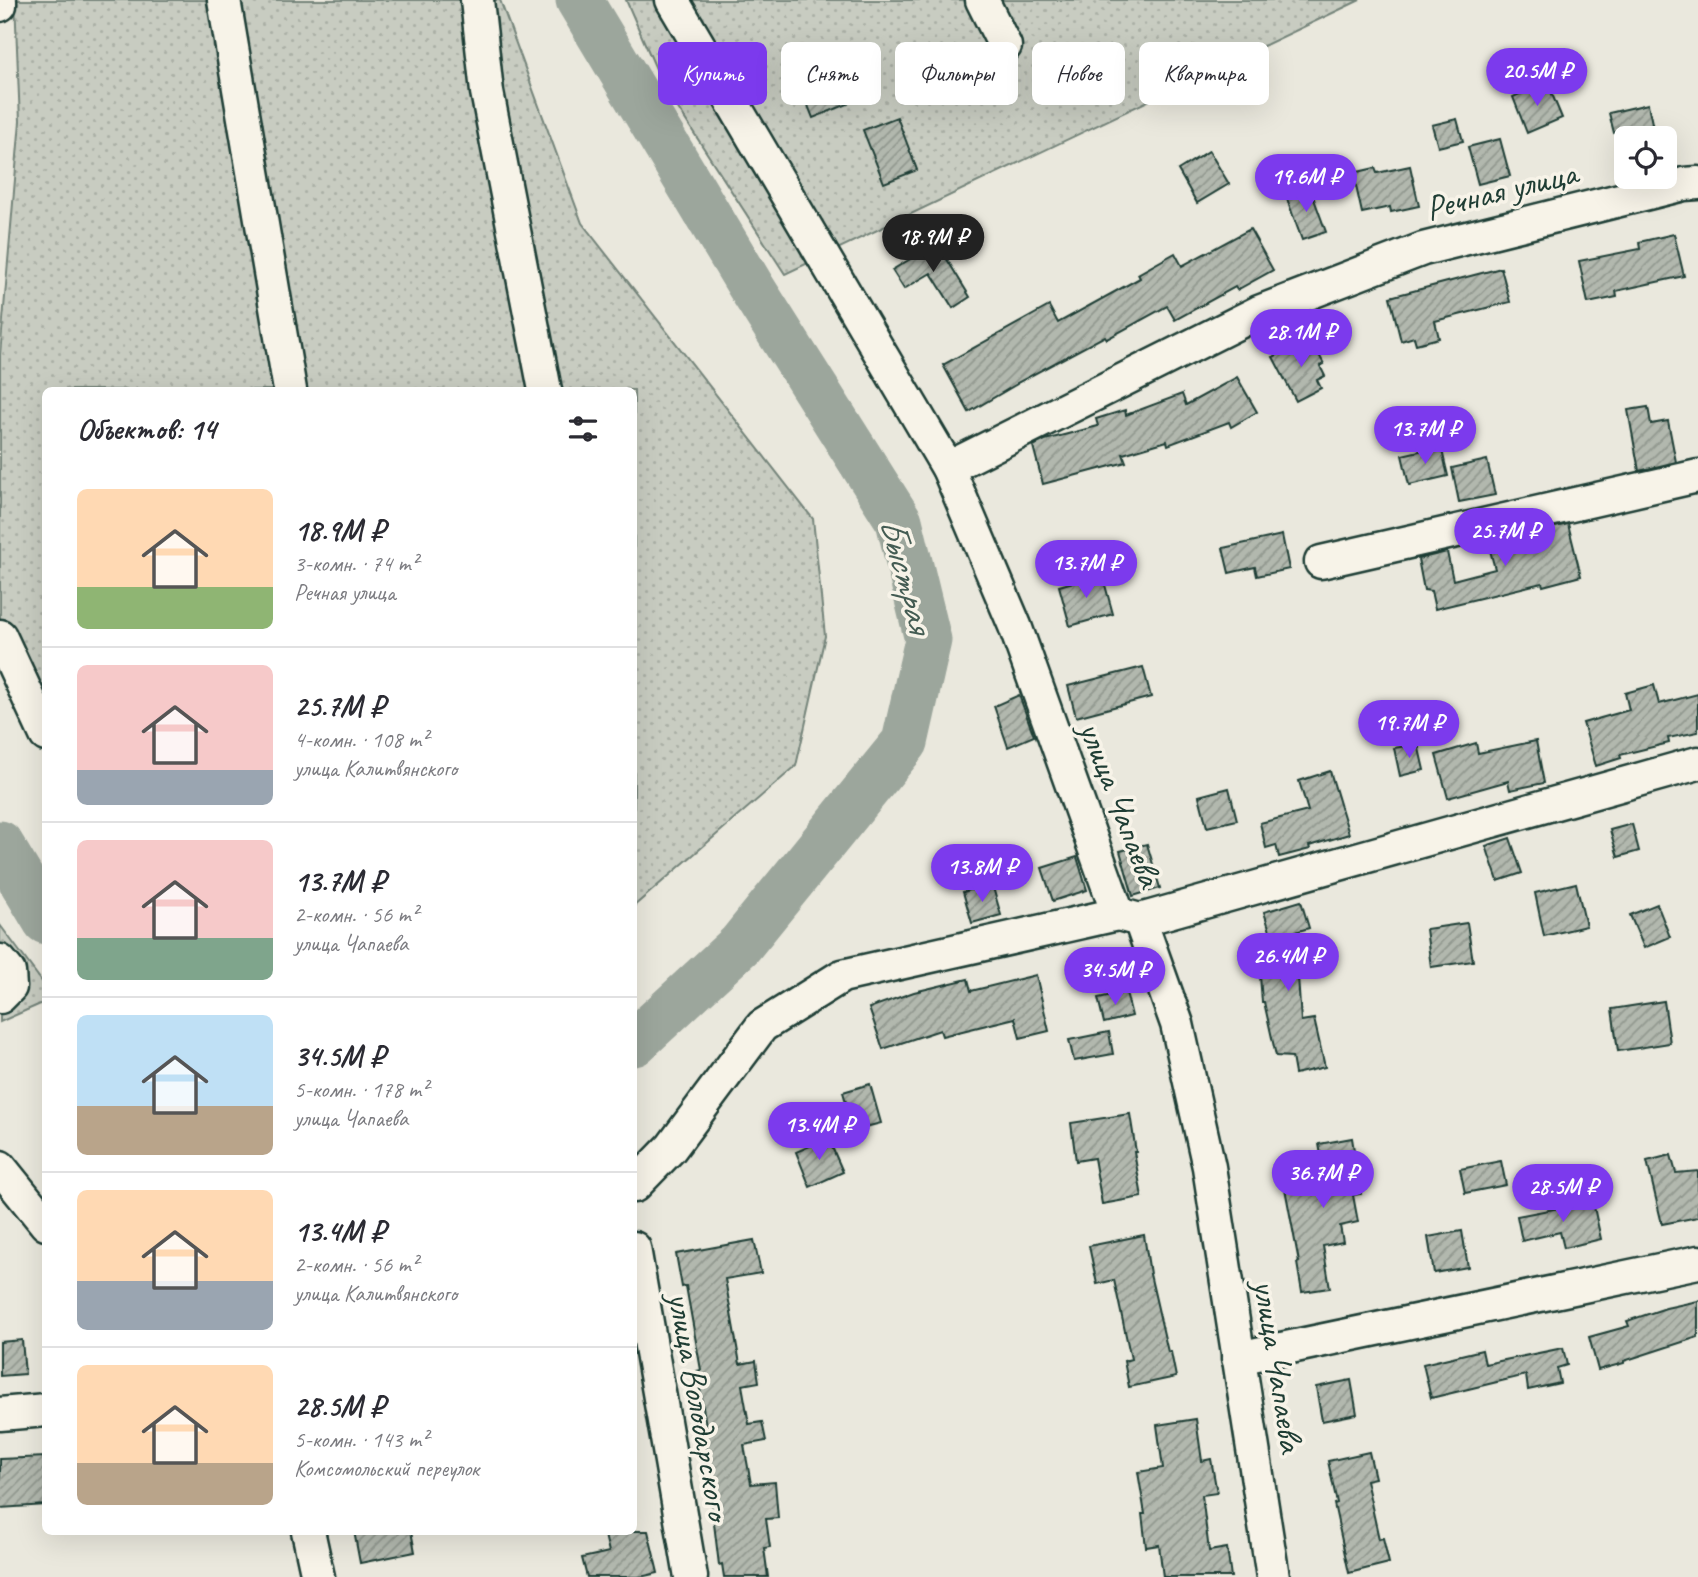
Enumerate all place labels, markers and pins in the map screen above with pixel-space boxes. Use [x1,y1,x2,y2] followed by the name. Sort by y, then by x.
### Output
[1472,48,1602,108] pin: 20.5M ₽
[1241,154,1371,214] pin: 19.6M ₽
[868,215,998,274] pin: 18.9M ₽
[1236,310,1366,369] pin: 28.1M ₽
[1360,406,1490,466] pin: 13.7M ₽
[1440,508,1570,568] pin: 25.7M ₽
[1021,540,1151,600] pin: 13.7M ₽
[1344,700,1474,760] pin: 19.7M ₽
[917,844,1047,904] pin: 13.8M ₽
[1223,934,1353,993] pin: 26.4M ₽
[1050,948,1180,1007] pin: 34.5M ₽
[754,1102,884,1162] pin: 13.4M ₽
[1258,1150,1388,1210] pin: 36.7M ₽
[1498,1164,1628,1224] pin: 28.5M ₽

